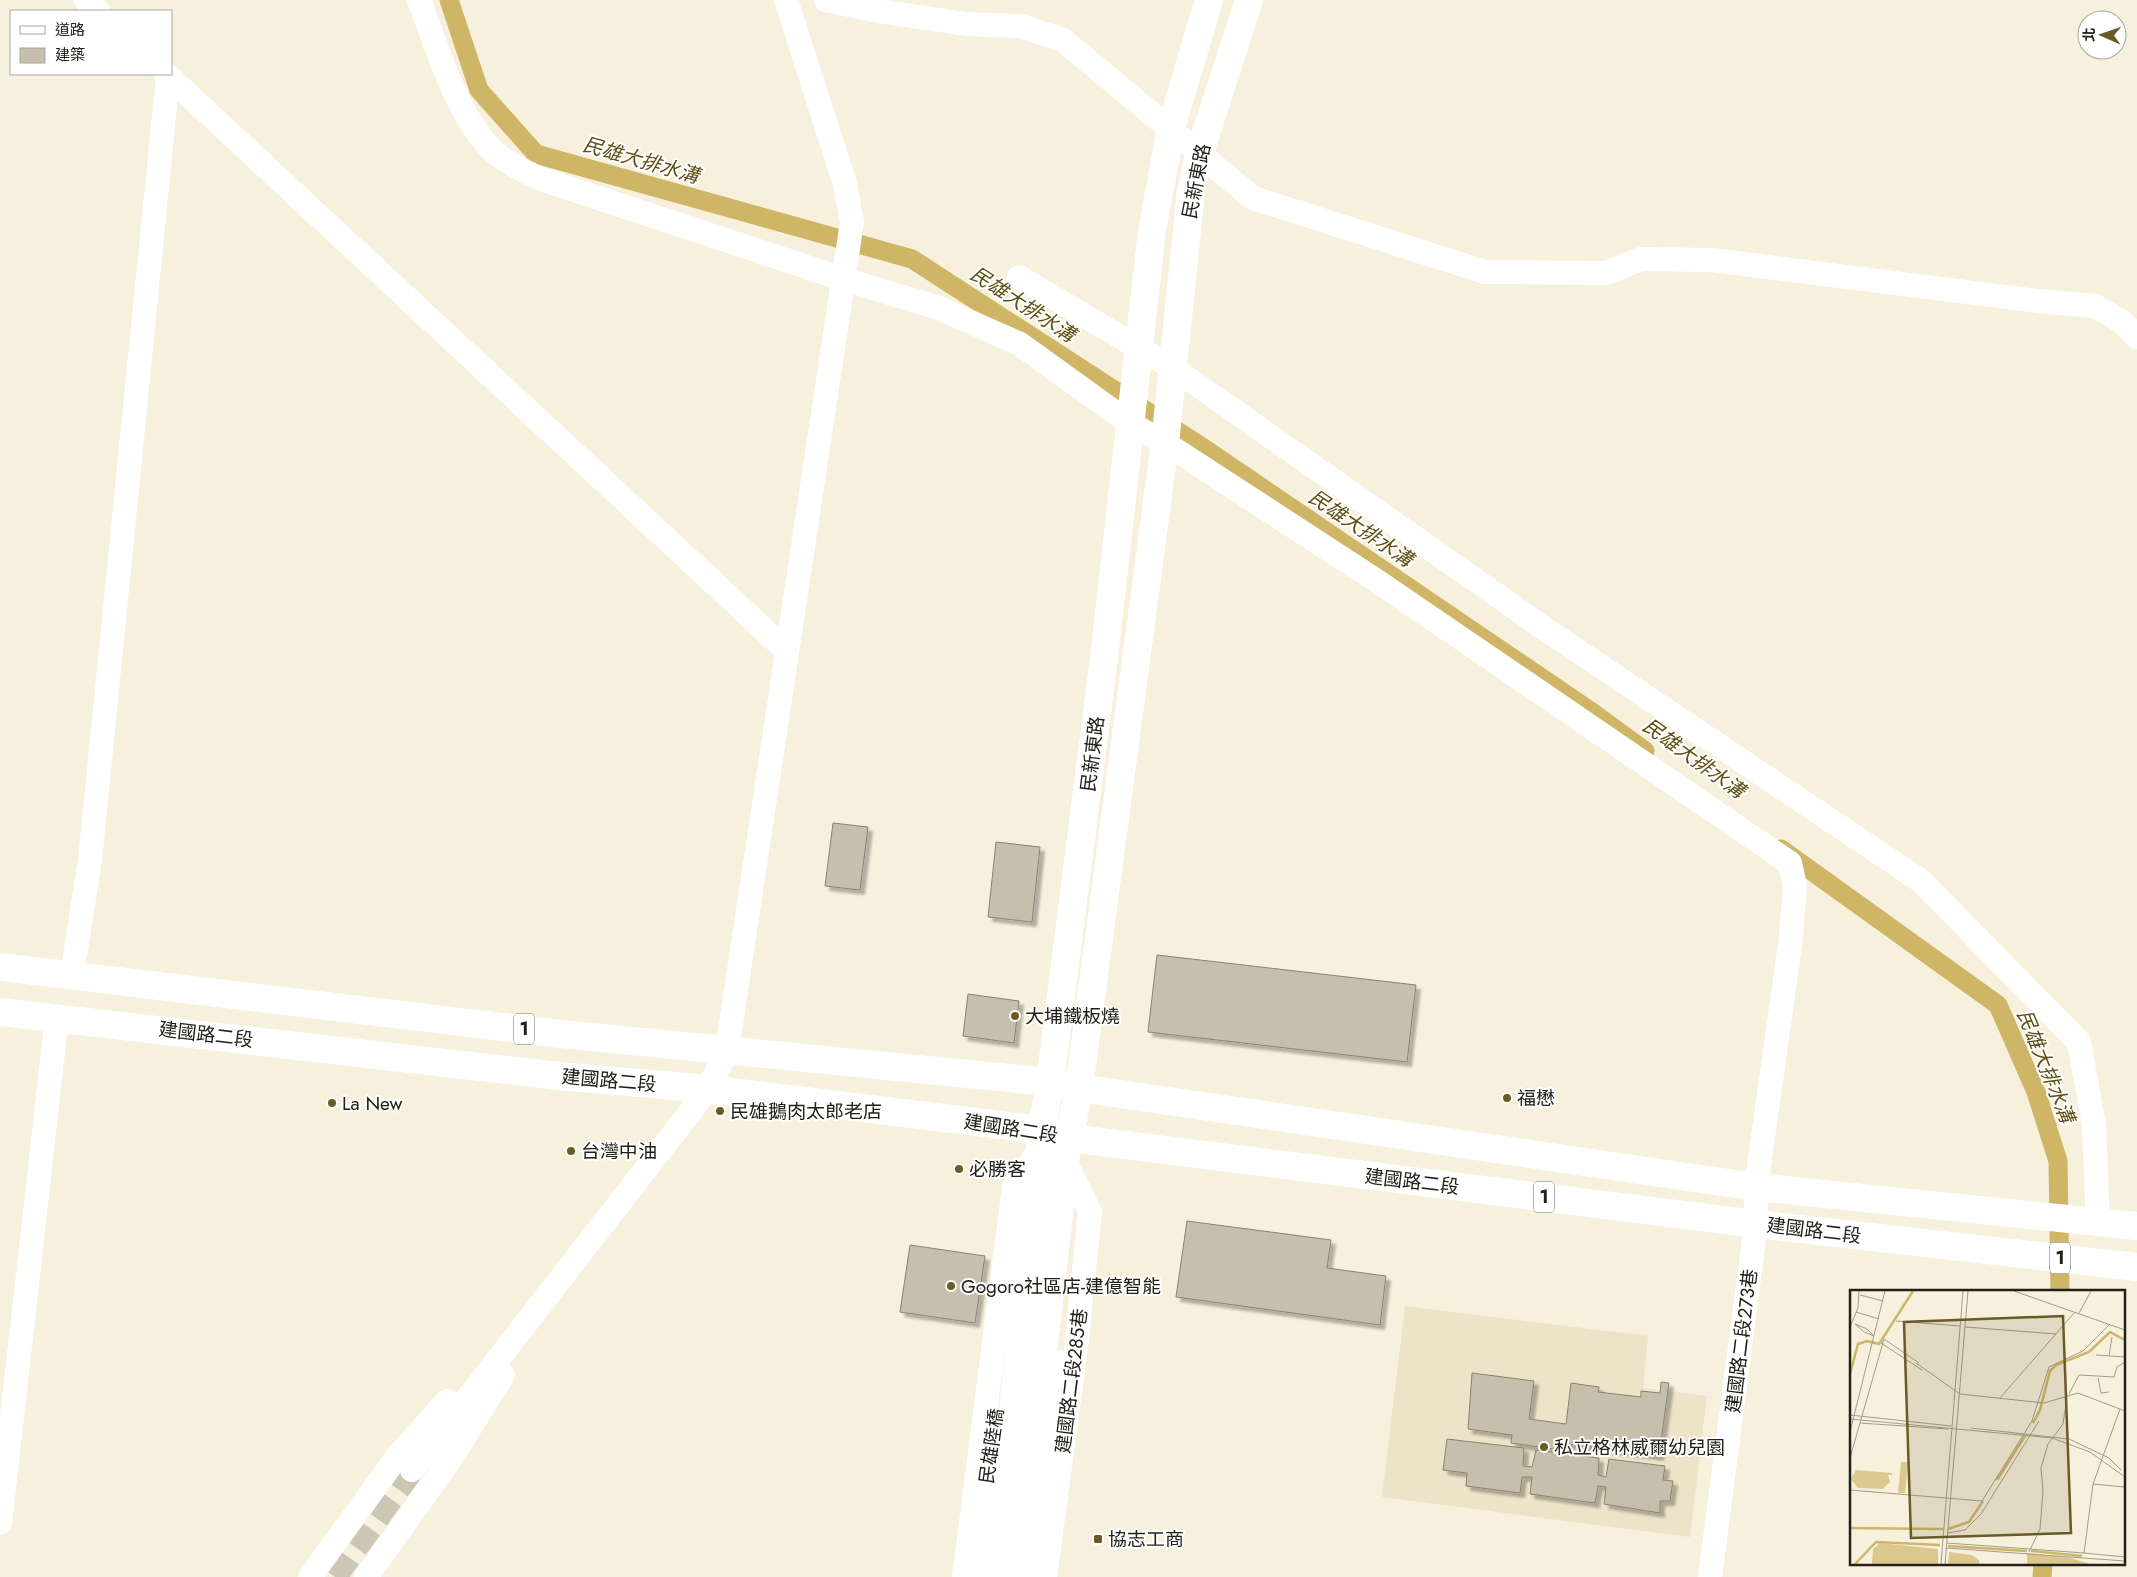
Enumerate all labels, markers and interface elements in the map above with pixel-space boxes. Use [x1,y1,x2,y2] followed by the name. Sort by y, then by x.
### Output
[10,10,172,75] legend
[2077,10,2127,60] north arrow
[55,19,85,41] text: 道路
[2079,27,2099,42] text: 北
[55,44,85,66] text: 建築
[579,130,705,192] water label: 民雄大排水溝
[1176,141,1217,221] street label: 民新東路
[965,260,1083,351] water label: 民雄大排水溝
[1303,483,1421,576] water label: 民雄大排水溝
[1637,711,1753,807] water label: 民雄大排水溝
[1074,715,1111,793] street label: 民新東路
[1025,1003,1120,1030] place label: 大埔鐵板燒
[2010,1005,2083,1130] water label: 民雄大排水溝
[1009,1010,1021,1022] marker: 大埔鐵板燒
[514,1014,534,1044] road number: 1
[157,1015,255,1054] street label: 建國路二段
[560,1063,657,1098] street label: 建國路二段
[1517,1085,1555,1112] place label: 福懋
[342,1090,403,1117] place label: La New
[1501,1092,1513,1104] marker: 福懋
[326,1097,338,1109] marker: La New
[730,1098,882,1125] place label: 民雄鵝肉太郎老店
[714,1105,726,1117] marker: 民雄鵝肉太郎老店
[962,1108,1060,1149] street label: 建國路二段
[581,1138,657,1165] place label: 台灣中油
[565,1145,577,1157] marker: 台灣中油
[969,1156,1026,1183] place label: 必勝客
[1363,1162,1461,1201] street label: 建國路二段
[953,1163,965,1175] marker: 必勝客
[1534,1182,1554,1212] road number: 1
[1765,1211,1863,1250] street label: 建國路二段
[2050,1242,2070,1274] road number: 1
[1719,1267,1764,1415] street label: 建國路二段273巷
[961,1273,1161,1300] place label: Gogoro社區店-建億智能
[945,1280,957,1292] marker: Gogoro社區店-建億智能
[1850,1290,2124,1564] inset map
[1049,1307,1094,1455] street label: 建國路二段285巷
[973,1407,1010,1486] street label: 民雄陸橋
[1554,1434,1725,1461] place label: 私立格林威爾幼兒園
[1538,1441,1550,1453] marker: 私立格林威爾幼兒園
[1108,1526,1184,1553] place label: 協志工商
[1092,1533,1104,1545] marker: 協志工商

